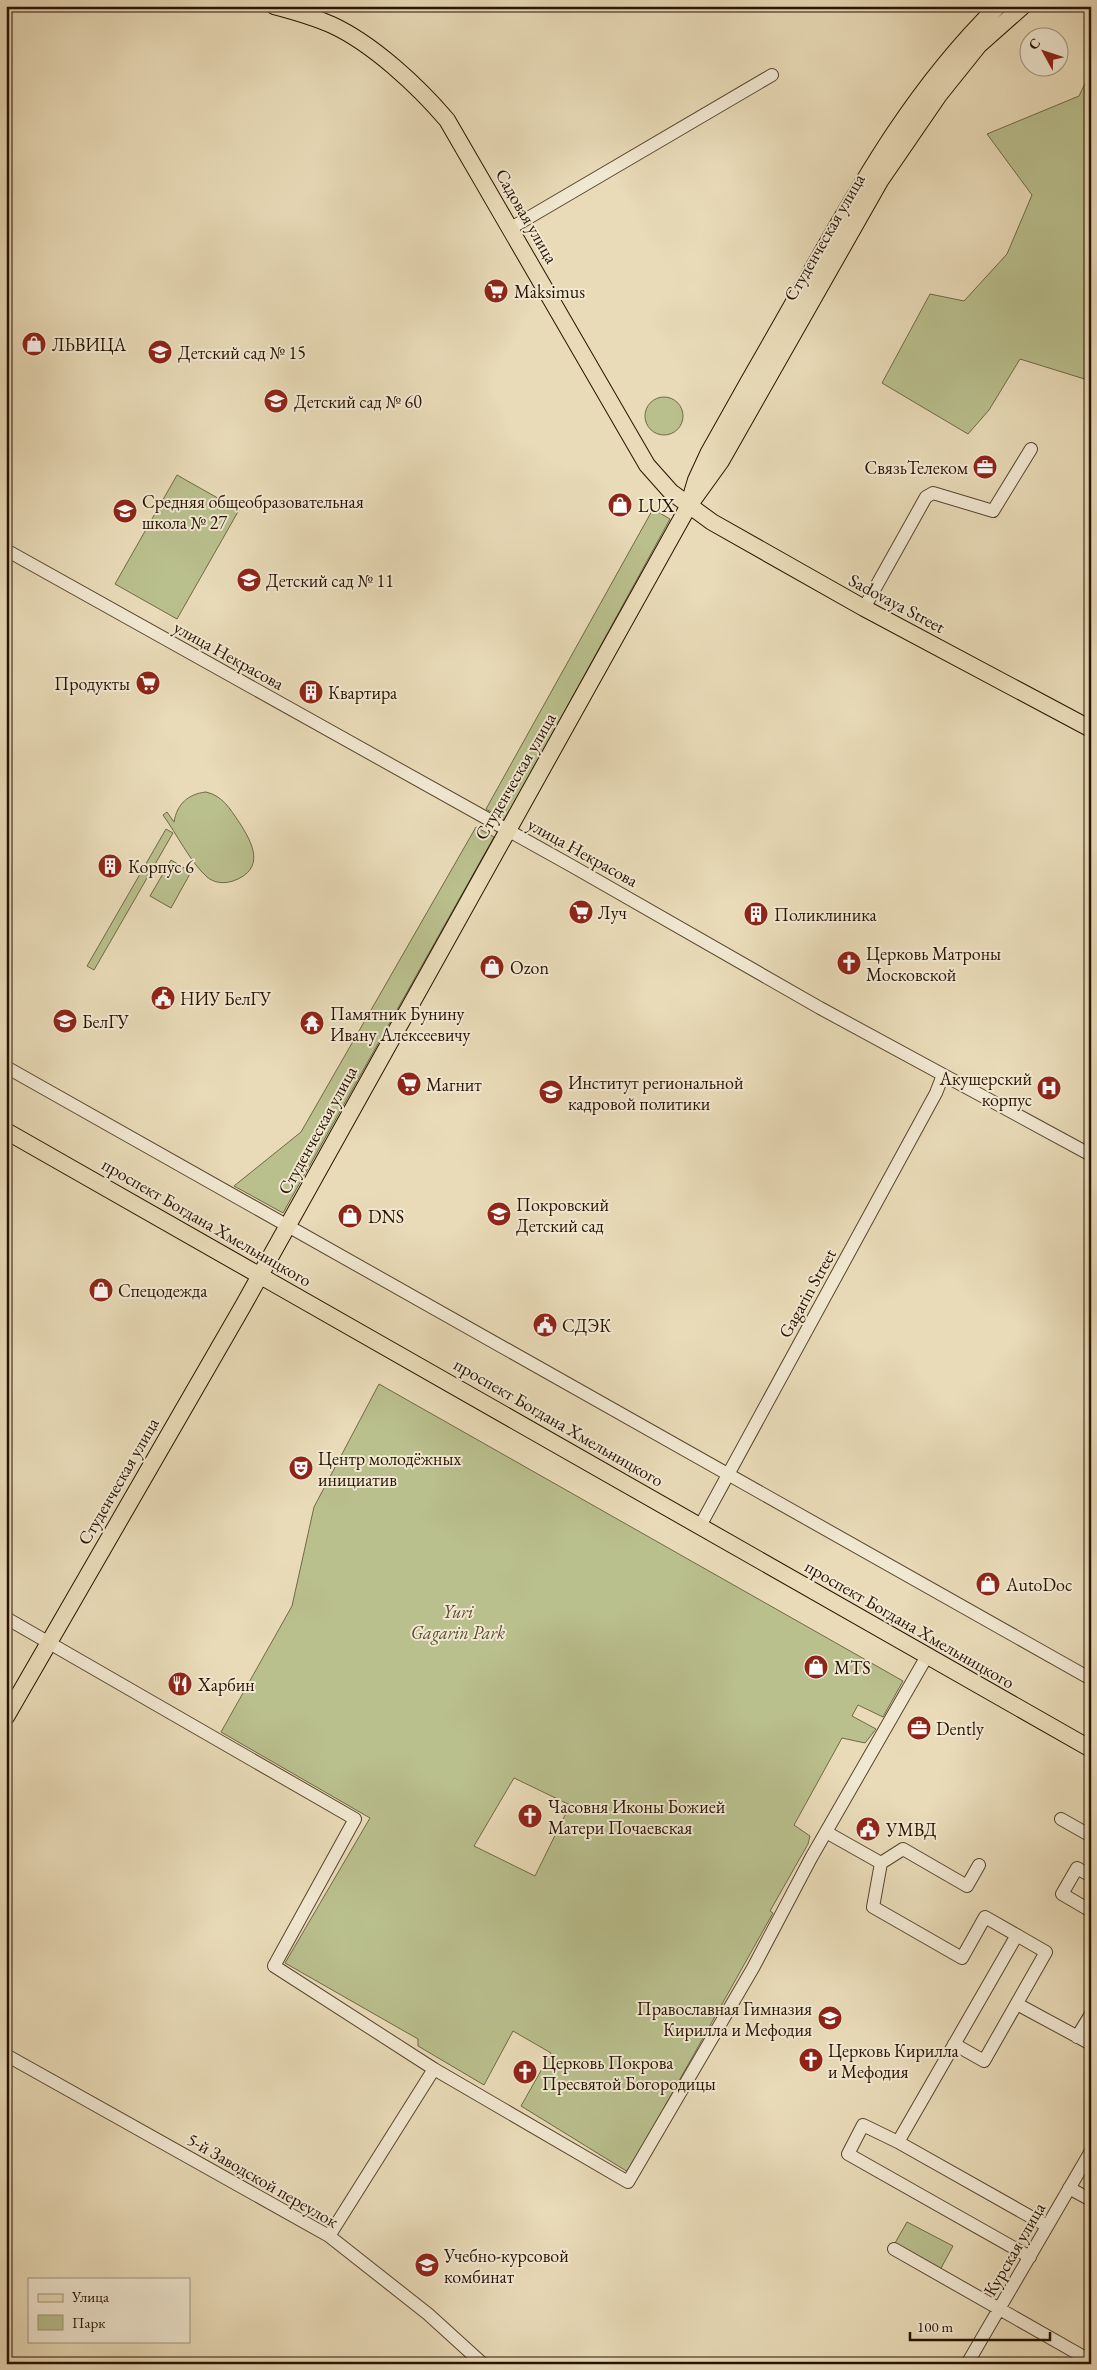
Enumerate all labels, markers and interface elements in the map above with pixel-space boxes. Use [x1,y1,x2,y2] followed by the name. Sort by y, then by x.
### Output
[1020,28,1070,78] north arrow
[1024,34,1044,53] text: С
[491,165,564,268] street label: Садовая улица
[778,168,870,305] street label: Студенческая улица
[483,278,509,304] supermarket icon: Maksimus
[514,280,585,303] place label: Maksimus
[21,331,47,357] shop icon: ЛЬВИЦА
[52,333,127,356] place label: ЛЬВИЦА
[147,339,173,365] school or university icon: Детский сад № 15
[178,341,306,364] place label: Детский сад № 15
[263,388,289,414] school or university icon: Детский сад № 60
[294,390,422,413] place label: Детский сад № 60
[972,454,998,480] office icon: СвязьТелеком
[864,456,969,479] place label: СвязьТелеком
[142,490,364,534] place label: Средняя общеобразовательная школа № 27
[607,492,633,518] shop icon: LUX
[638,494,675,517] place label: LUX
[112,498,138,524] school or university icon: Средняя общеобразовательная школа № 27
[236,567,262,593] school or university icon: Детский сад № 11
[845,568,949,638] street label: Sadovaya Street
[266,569,394,592] place label: Детский сад № 11
[170,615,289,695] street label: улица Некрасова
[135,670,161,696] supermarket icon: Продукты
[54,672,130,695] place label: Продукты
[298,679,324,705] building icon: Квартира
[328,681,398,704] place label: Квартира
[469,707,561,844] street label: Студенческая улица
[524,812,643,892] street label: улица Некрасова
[97,853,123,879] building icon: Корпус 6
[128,855,194,878] place label: Корпус 6
[568,899,594,925] supermarket icon: Луч
[598,901,627,924] place label: Луч
[743,901,769,927] building icon: Поликлиника
[774,903,878,926] place label: Поликлиника
[866,942,1001,986] place label: Церковь Матроны Московской
[836,950,862,976] church icon: Церковь Матроны Московской
[479,954,505,980] shop icon: Ozon
[510,956,549,979] place label: Ozon
[150,985,176,1011] public building icon: НИУ БелГУ
[180,987,272,1010] place label: НИУ БелГУ
[330,1002,471,1046] place label: Памятник Бунину Ивану Алексеевичу
[52,1008,78,1034] school or university icon: БелГУ
[82,1010,130,1033] place label: БелГУ
[299,1010,325,1036] temple icon: Памятник Бунину Ивану Алексеевичу
[272,1061,362,1198] street label: Студенческая улица
[939,1067,1032,1111] place label: Акушерский корпус
[396,1071,422,1097] supermarket icon: Магнит
[568,1071,744,1115] place label: Институт региональной кадровой политики
[426,1073,482,1096] place label: Магнит
[1036,1075,1062,1101] hospital icon: Акушерский корпус
[538,1079,564,1105] school or university icon: Институт региональной кадровой политики
[98,1152,316,1292] street label: проспект Богдана Хмельницкого
[516,1193,609,1237] place label: Покровский Детский сад
[486,1201,512,1227] school or university icon: Покровский Детский сад
[337,1203,363,1229] shop icon: DNS
[368,1205,404,1228] place label: DNS
[773,1244,841,1342] street label: Gagarin Street
[88,1277,114,1303] shop icon: Спецодежда
[118,1279,208,1302] place label: Спецодежда
[532,1312,558,1338] public building icon: СДЭК
[562,1314,611,1337] place label: СДЭК
[450,1352,668,1492] street label: проспект Богдана Хмельницкого
[72,1412,164,1549] street label: Студенческая улица
[318,1447,461,1491] place label: Центр молодёжных инициатив
[288,1455,314,1481] theatre icon: Центр молодёжных инициатив
[801,1554,1019,1694] street label: проспект Богдана Хмельницкого
[975,1571,1001,1597] shop icon: AutoDoc
[1005,1573,1072,1596] place label: AutoDoc
[411,1600,505,1645] park label: Yuri Gagarin Park
[803,1654,829,1680] shop icon: MTS
[834,1656,871,1679] place label: MTS
[167,1671,193,1697] restaurant icon: Харбин
[197,1673,255,1696] place label: Харбин
[906,1715,932,1741] office icon: Dently
[936,1717,984,1740] place label: Dently
[548,1795,726,1839] place label: Часовня Иконы Божией Матери Почаевская
[517,1803,543,1829] church icon: Часовня Иконы Божией Матери Почаевская
[855,1816,881,1842] public building icon: УМВД
[885,1818,937,1841] place label: УМВД
[637,1997,812,2041] place label: Православная Гимназия Кирилла и Мефодия
[817,2005,843,2031] school or university icon: Православная Гимназия Кирилла и Мефодия
[828,2039,960,2083] place label: Церковь Кирилла и Мефодия
[798,2047,824,2073] church icon: Церковь Кирилла и Мефодия
[542,2051,716,2095] place label: Церковь Покрова Пресвятой Богородицы
[512,2059,538,2085] church icon: Церковь Покрова Пресвятой Богородицы
[183,2127,343,2233] street label: 5-й Заводской переулок
[978,2197,1051,2300] street label: Курская улица
[443,2244,569,2288] place label: Учебно-курсовой комбинат
[414,2252,440,2278] school or university icon: Учебно-курсовой комбинат
[28,2278,190,2342] legend
[71,2287,109,2306] text: Улица
[910,2310,1050,2342] scale bar
[72,2313,105,2332] text: Парк
[917,2317,954,2336] text: 100 m

